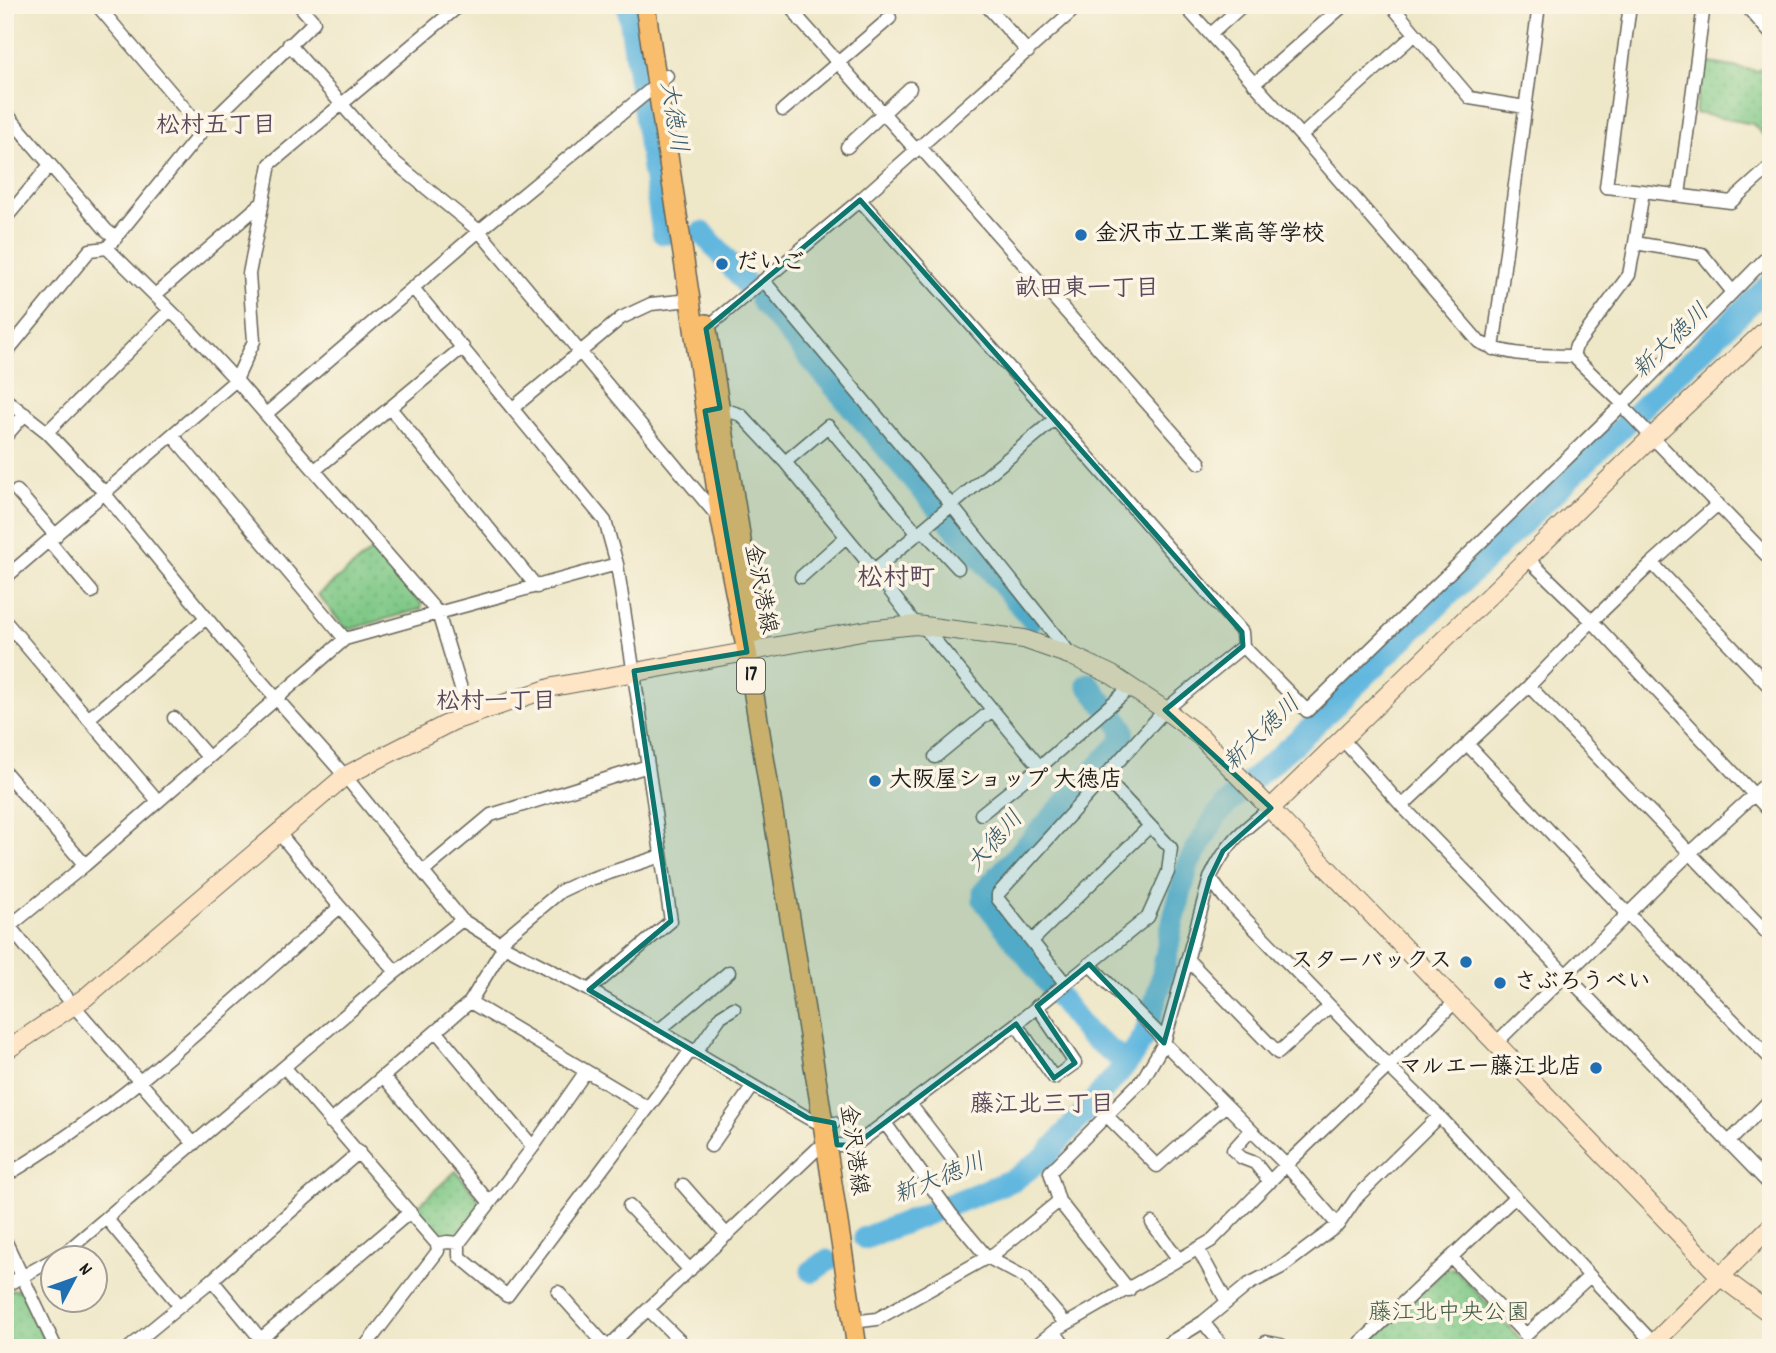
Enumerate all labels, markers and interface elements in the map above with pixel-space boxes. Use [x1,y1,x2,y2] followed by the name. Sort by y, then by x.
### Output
[650,79,694,155] water label: 大徳川
[156,110,276,144] district label: 松村五丁目
[1095,219,1325,252] place label: 金沢市立工業高等学校
[1073,227,1089,243] marker: 金沢市立工業高等学校
[736,248,805,281] place label: だいご
[714,256,730,272] marker: だいご
[1015,273,1159,307] district label: 畝田東一丁目
[1626,296,1718,388] water label: 新大徳川
[734,541,784,637] street label: 金沢港線
[857,561,935,598] district label: 松村町
[737,658,765,694] road number: 17
[436,686,556,720] district label: 松村一丁目
[1217,688,1309,780] water label: 新大徳川
[889,765,1122,798] place label: 大阪屋ショップ 大徳店
[867,773,883,789] marker: 大阪屋ショップ 大徳店
[960,804,1032,880] water label: 大徳川
[1291,946,1452,979] place label: スターバックス
[1458,954,1474,970] marker: スターバックス
[1514,967,1651,1000] place label: さぶろうべい
[1492,975,1508,991] marker: さぶろうべい
[1399,1052,1582,1085] place label: マルエー藤江北店
[1588,1060,1604,1076] marker: マルエー藤江北店
[970,1089,1114,1123] district label: 藤江北三丁目
[829,1102,875,1198] street label: 金沢港線
[889,1146,991,1214] water label: 新大徳川
[38,1244,108,1314] north arrow
[71,1258,97,1283] text: N
[1369,1298,1530,1331] park label: 藤江北中央公園

